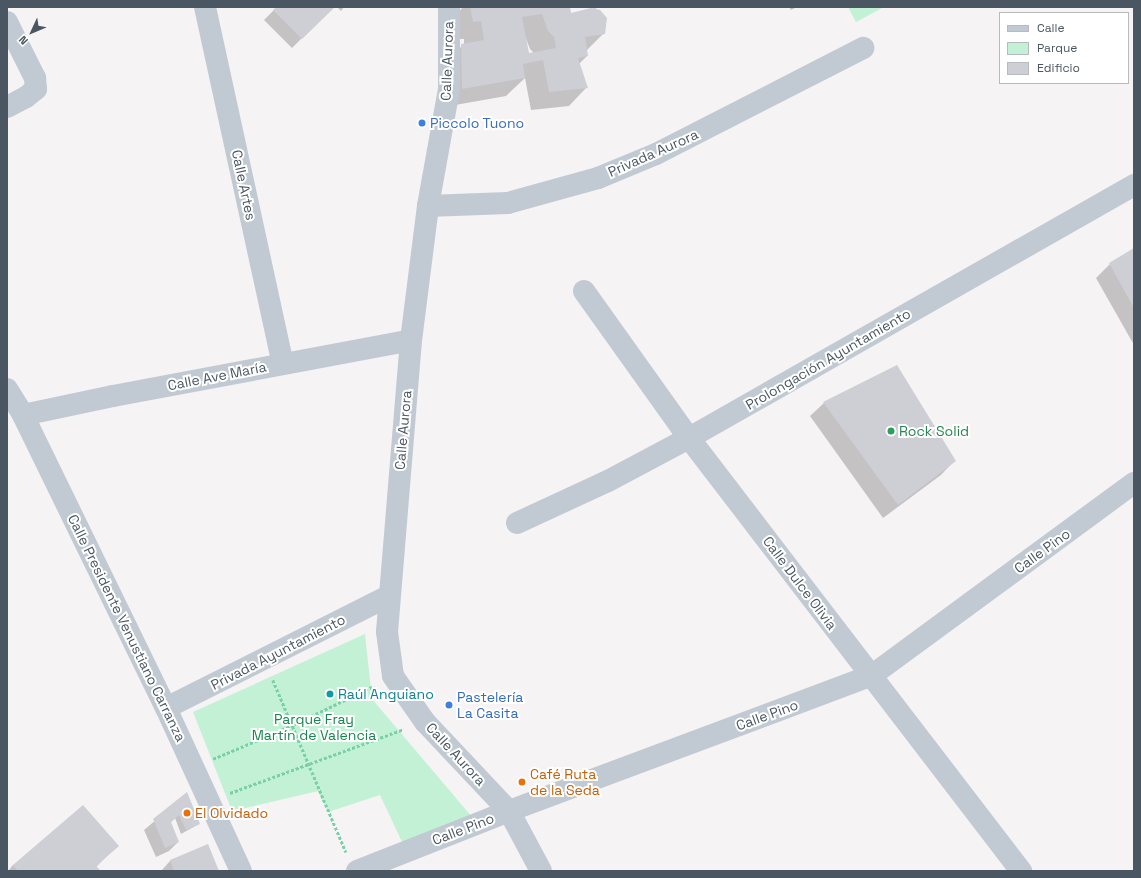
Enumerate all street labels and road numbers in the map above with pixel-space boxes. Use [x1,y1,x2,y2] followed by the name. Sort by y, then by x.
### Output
[437,21,457,101] street label: Calle Aurora
[605,126,701,180] street label: Privada Aurora
[228,148,260,222] street label: Calle Artes
[742,305,914,413] street label: Prolongación Ayuntamiento
[166,358,268,394] street label: Calle Ave María
[391,389,415,471] street label: Calle Aurora
[64,512,190,744] street label: Calle Presidente Venustiano Carranza
[1011,525,1073,577] street label: Calle Pino
[759,533,841,633] street label: Calle Dulce Olivia
[208,611,348,693] street label: Privada Ayuntamiento
[734,696,800,734] street label: Calle Pino
[423,719,489,789] street label: Calle Aurora
[430,810,496,848] street label: Calle Pino

